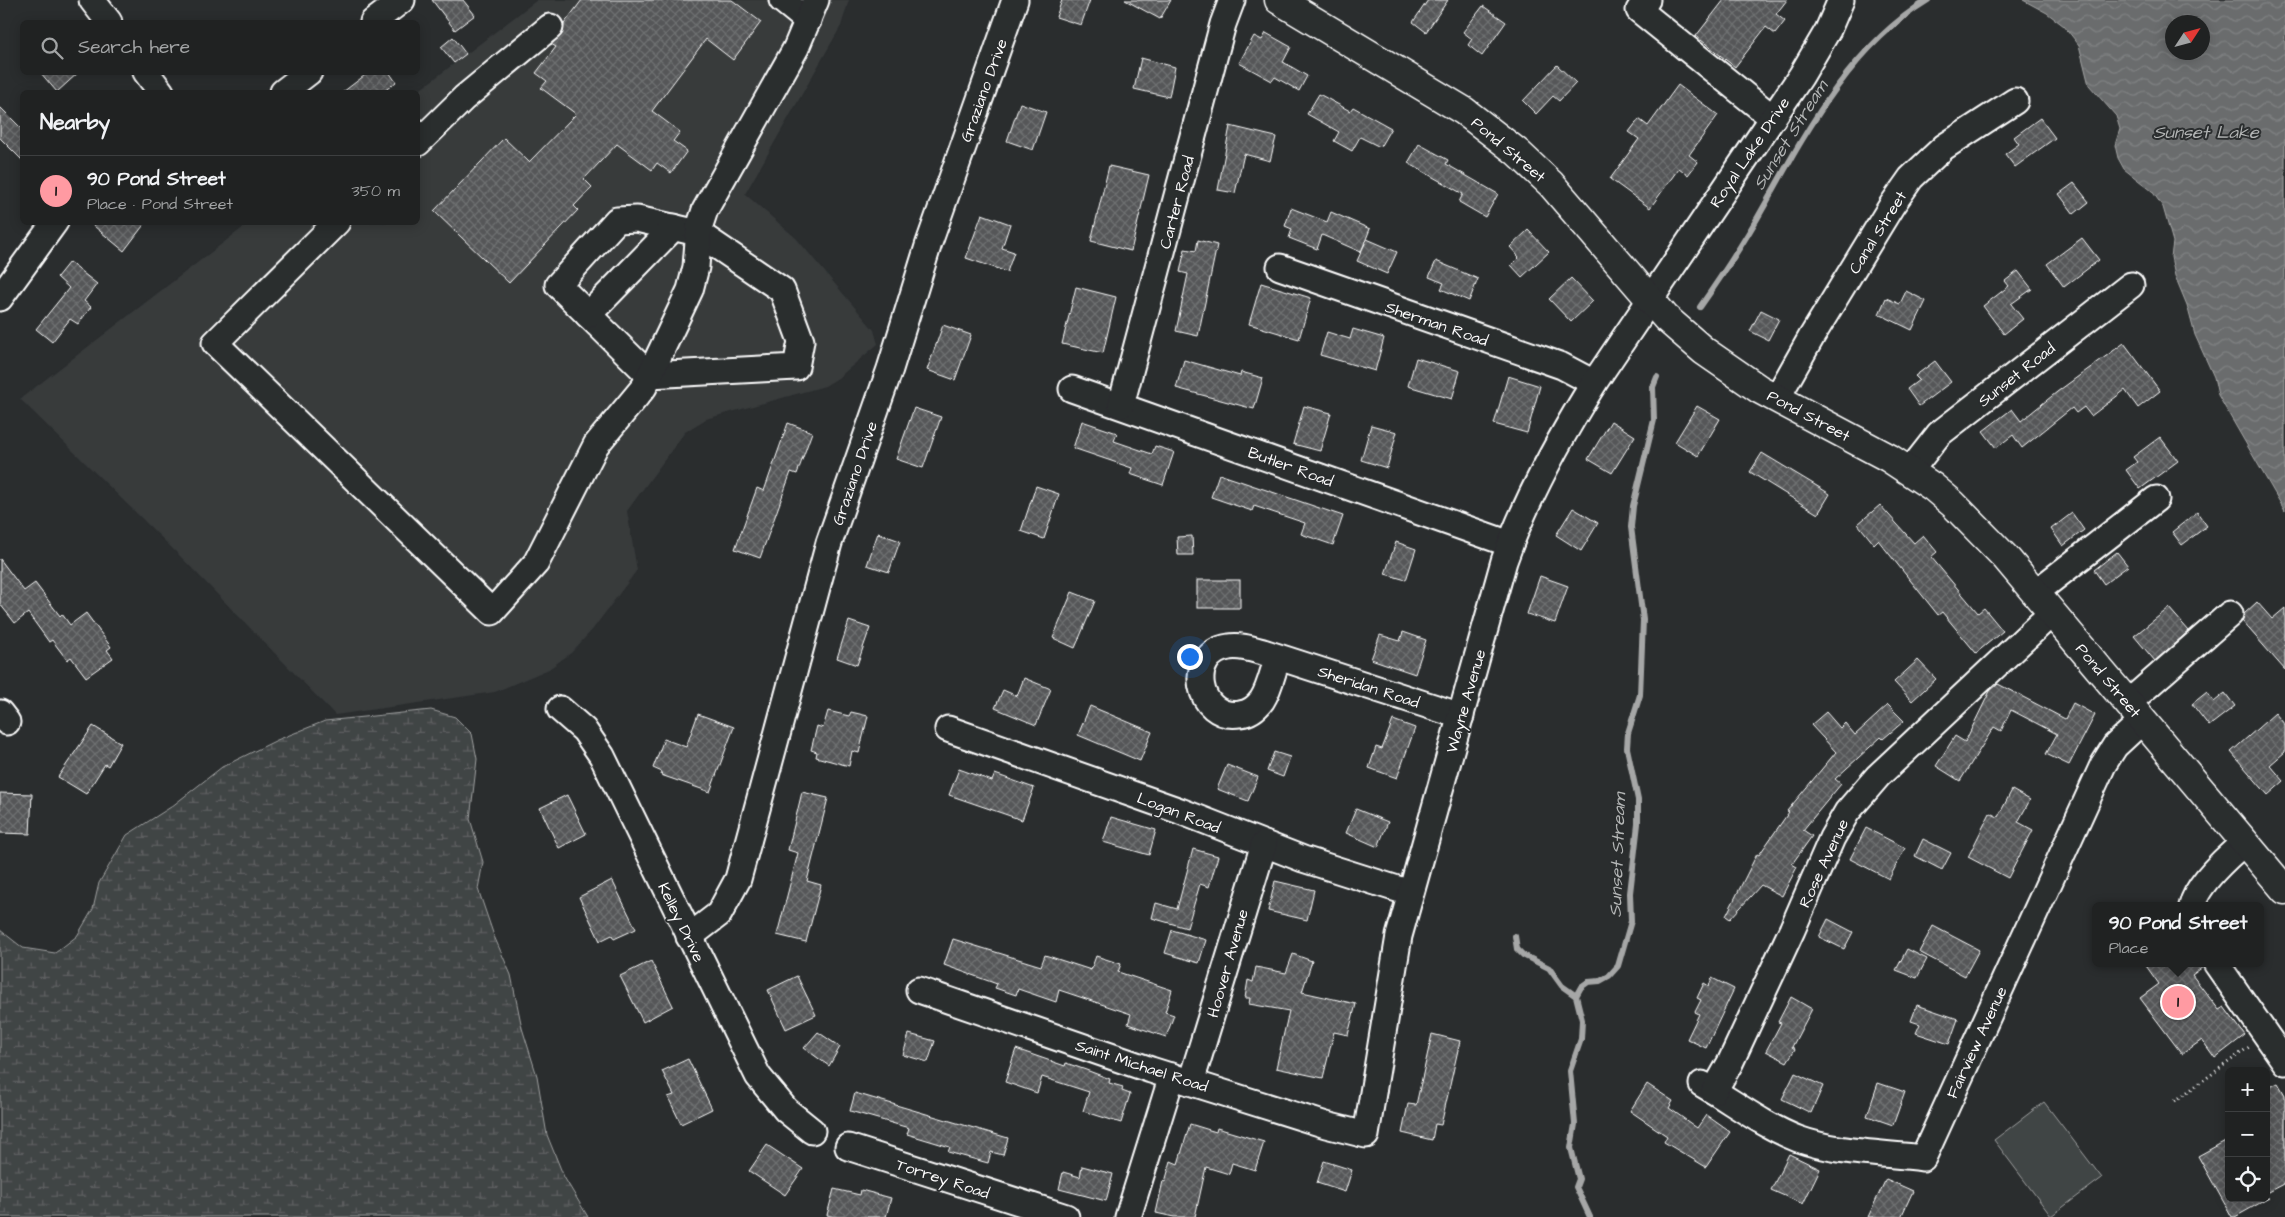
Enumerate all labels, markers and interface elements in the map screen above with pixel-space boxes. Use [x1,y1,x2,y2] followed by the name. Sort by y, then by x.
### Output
[2165,15,2210,60] north arrow
[20,20,420,75] search box
[38,34,66,62] icon: search
[78,34,190,61] text: Search here
[955,35,1013,145] street label: Graziano Drive
[1747,74,1835,195] water label: Sunset Stream
[1705,93,1796,213] street label: Royal Lake Drive
[40,108,110,137] text: Nearby
[1466,112,1551,188] street label: Pond Street
[2153,120,2260,145] water label: Sunset Lake
[1154,153,1200,251] street label: Carter Road
[87,166,226,193] text: 90 Pond Street
[55,180,57,202] text: 1
[352,180,400,202] text: 350 m
[1844,186,1912,278] street label: Canal Street
[87,193,233,215] text: Place · Pond Street
[1382,296,1491,352] street label: Sherman Road
[1973,338,2060,412] street label: Sunset Road
[1763,385,1854,447] street label: Pond Street
[827,418,883,528] street label: Graziano Drive
[1245,441,1336,493] street label: Butler Road
[2071,639,2146,723] street label: Pond Street
[1177,644,1203,670] your location
[1441,646,1492,756] street label: Wayne Avenue
[1315,660,1422,714] street label: Sheridan Road
[1133,787,1223,840] street label: Logan Road
[1603,790,1632,918] water label: Sunset Stream
[1794,815,1854,911] street label: Rose Avenue
[652,879,710,967] street label: Kelley Drive
[2092,902,2264,967] popup
[1202,906,1254,1020] street label: Hoover Avenue
[2109,910,2247,937] text: 90 Pond Street
[2109,937,2148,959] text: Place
[1941,983,2013,1102] street label: Fairview Avenue
[2162,983,2194,1021] pin: 1
[1073,1034,1211,1098] street label: Saint Michael Road
[2225,1067,2270,1202] map controls
[2225,1067,2270,1112] button: +
[2225,1112,2270,1157] button: −
[893,1153,992,1205] street label: Torrey Road
[2225,1157,2270,1202] button: locate

